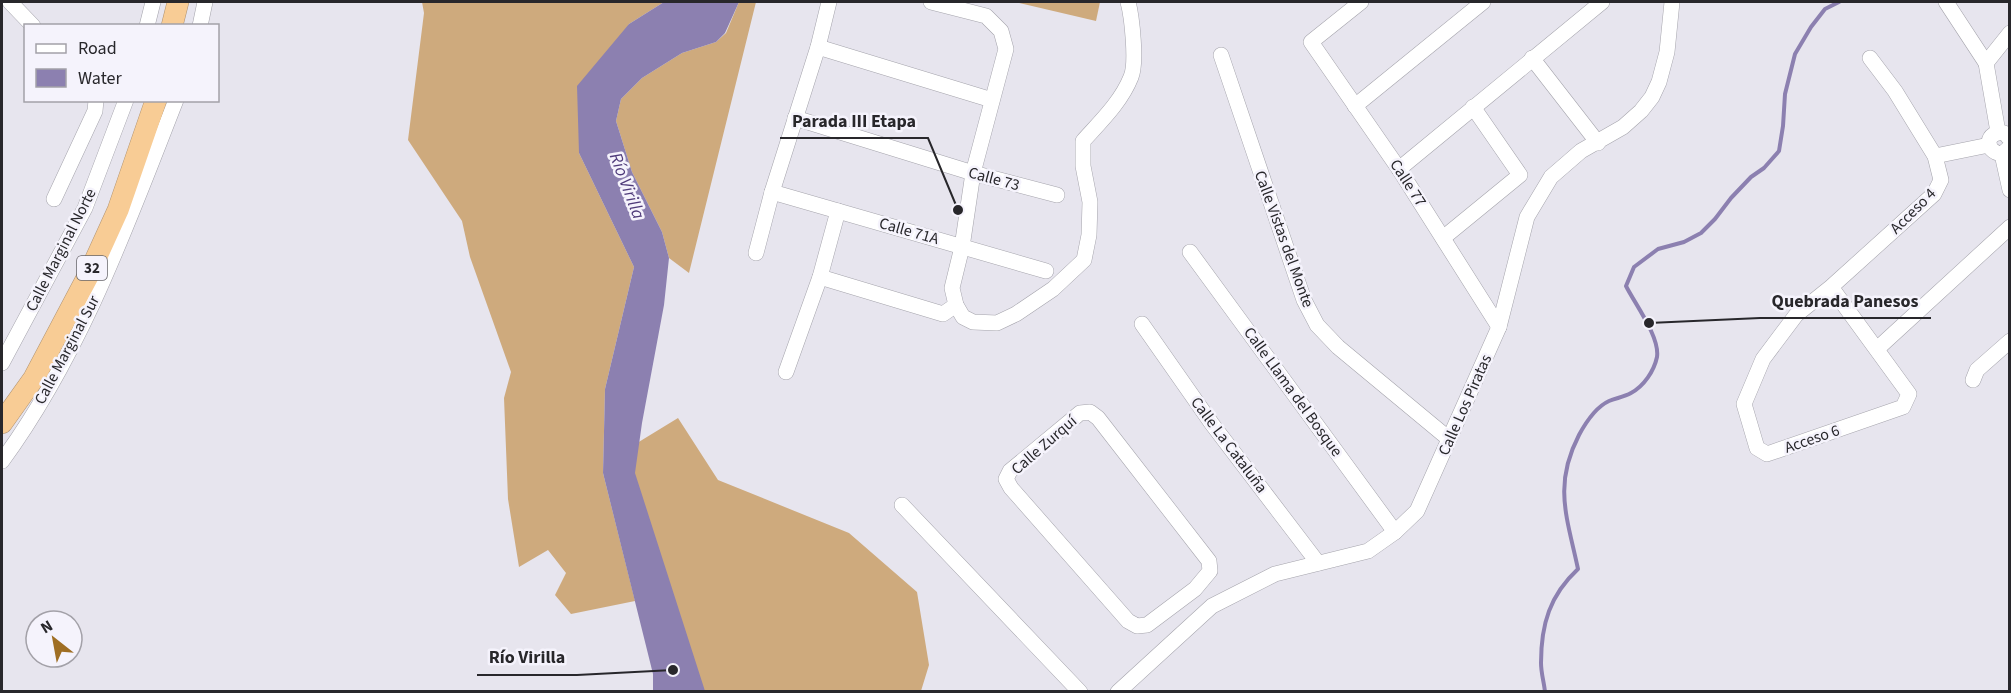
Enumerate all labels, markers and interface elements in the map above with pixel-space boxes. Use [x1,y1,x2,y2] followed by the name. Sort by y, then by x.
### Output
[24,24,219,102] legend
[78,36,117,61] text: Road
[78,66,122,91] text: Water
[780,102,928,138] callout: Parada III Etapa
[792,109,916,134] text: Parada III Etapa
[603,149,651,223] water label: Río Virilla
[1385,155,1432,211] street label: Calle 77
[966,162,1022,196] street label: Calle 73
[1249,167,1319,311] street label: Calle Vistas del Monte
[1885,183,1941,239] street label: Acceso 4
[20,185,102,315] street label: Calle Marginal Norte
[877,212,942,250] street label: Calle 71A
[77,256,107,280] road number: 32
[1760,282,1931,318] callout: Quebrada Panesos
[1772,289,1918,314] text: Quebrada Panesos
[29,291,105,408] street label: Calle Marginal Sur
[1238,323,1348,461] street label: Calle Llama del Bosque
[1433,351,1497,459] street label: Calle Los Piratas
[1186,392,1272,498] street label: Calle La Cataluña
[1006,410,1082,480] street label: Calle Zurquí
[1781,419,1843,459] street label: Acceso 6
[24,609,84,669] north arrow
[37,615,57,639] text: N
[477,639,577,675] callout: Río Virilla
[489,645,565,670] text: Río Virilla

